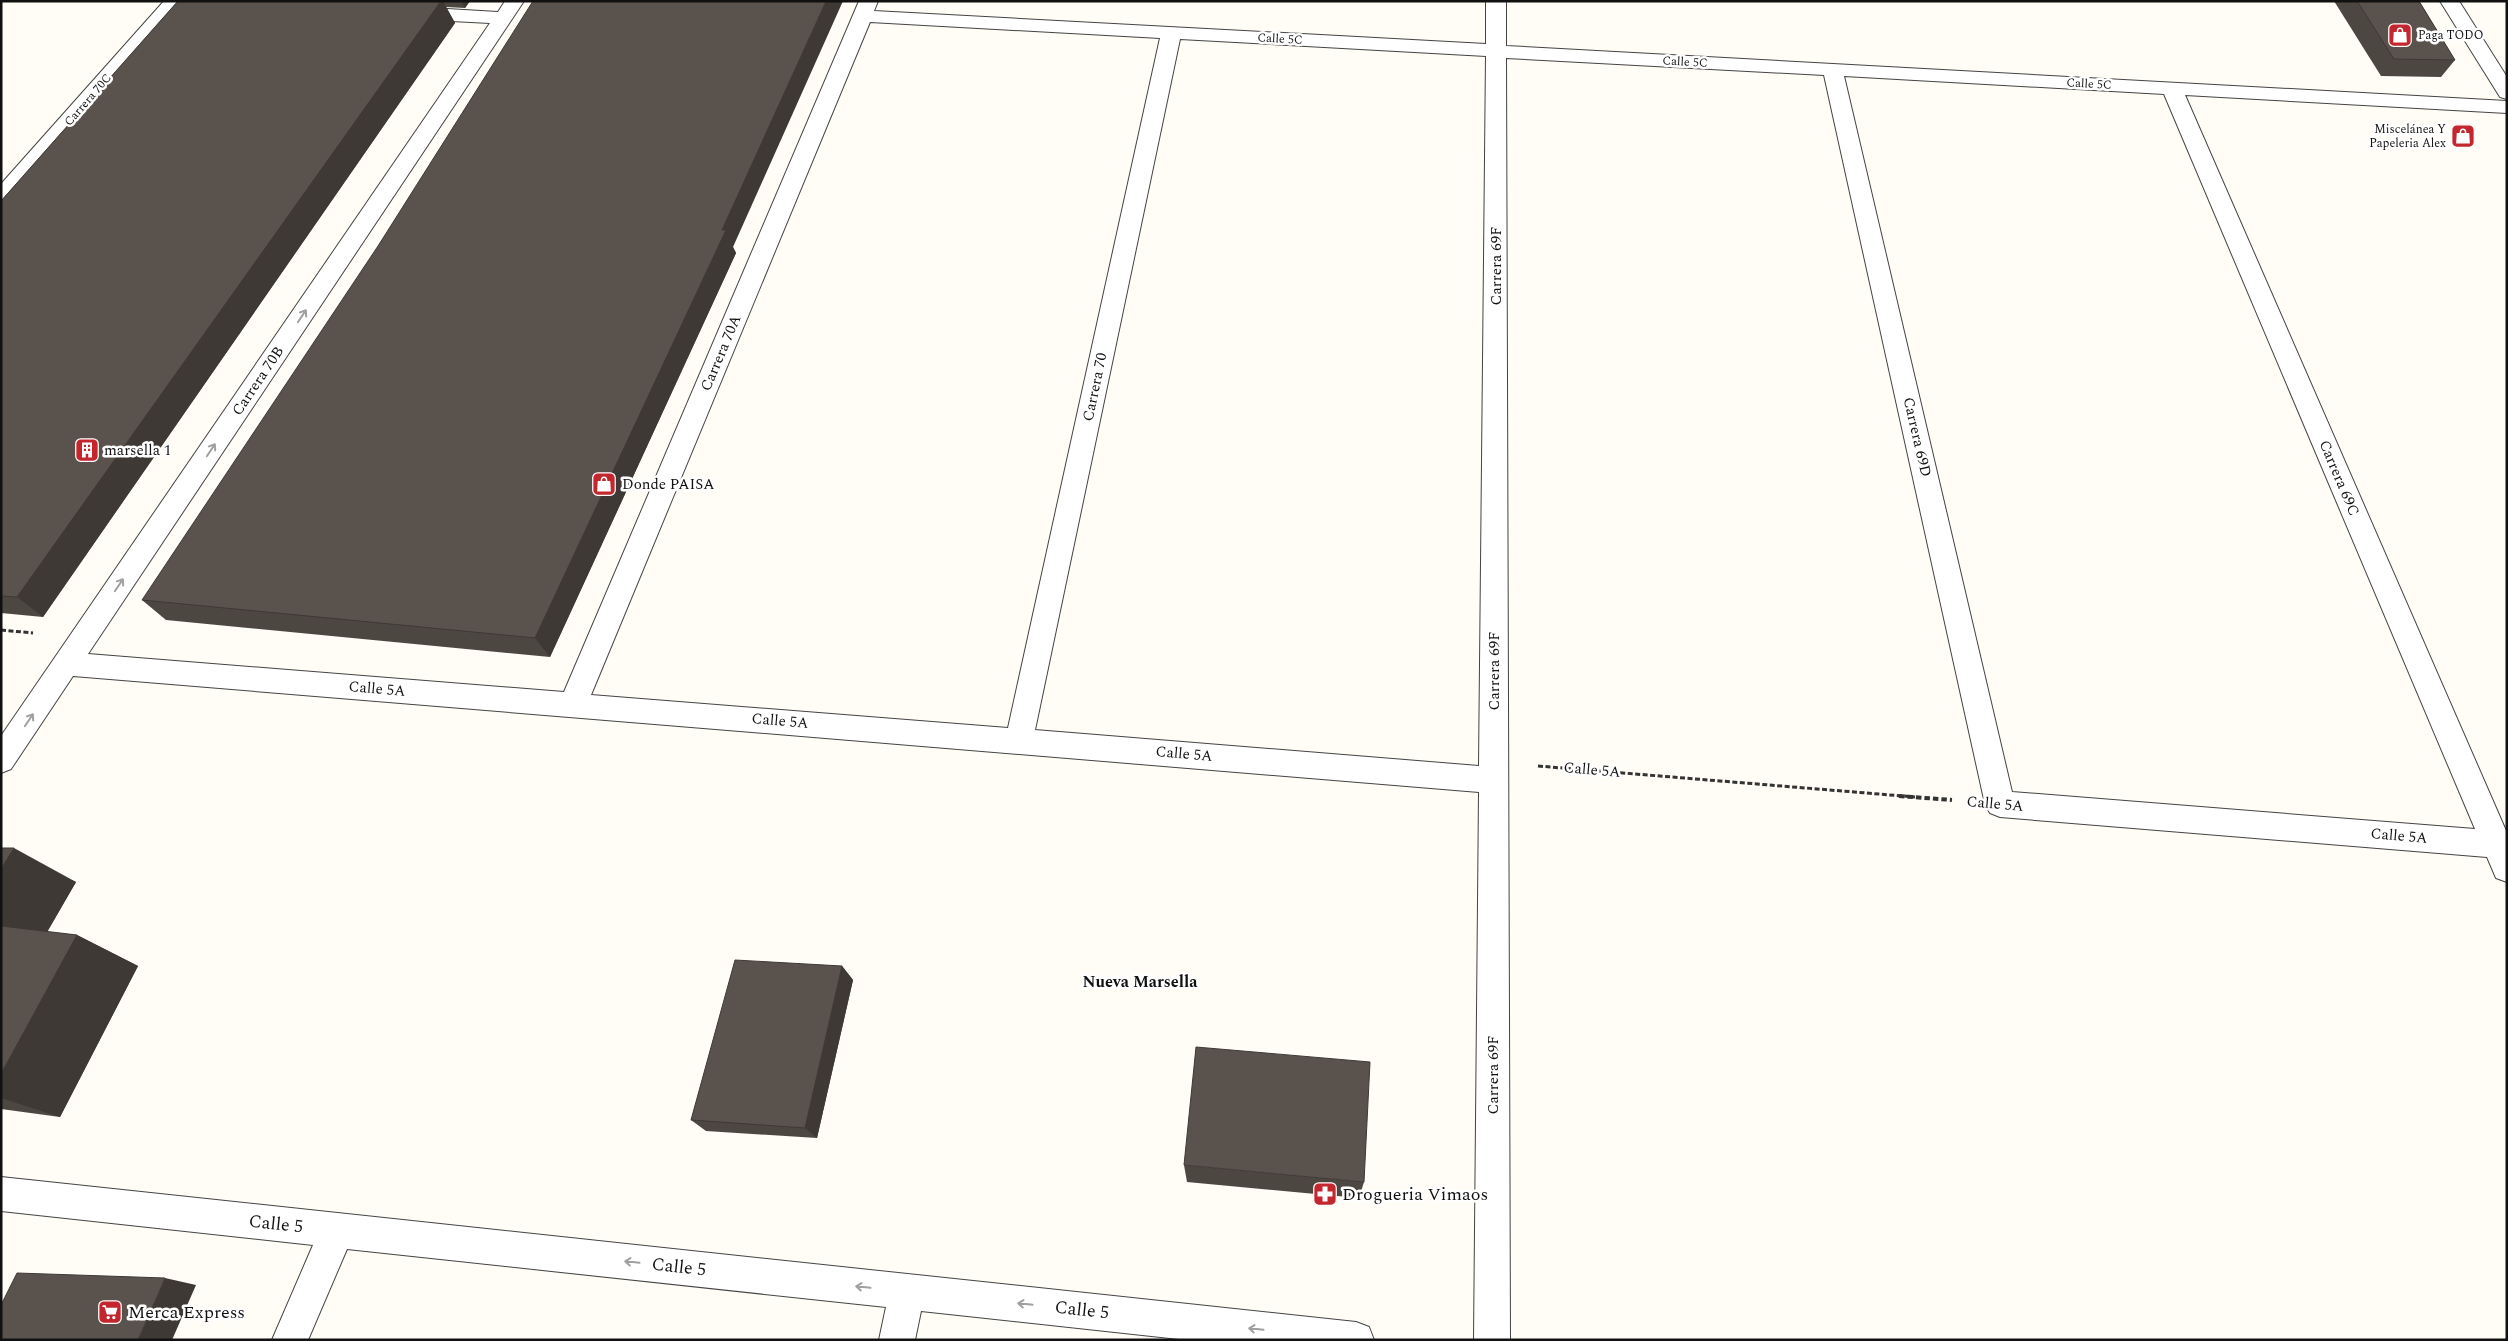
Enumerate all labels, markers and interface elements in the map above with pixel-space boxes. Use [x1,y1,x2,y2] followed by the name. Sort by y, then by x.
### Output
[2387,22,2413,48] shop icon: Paga TODO
[2418,26,2483,45] place label: Paga TODO
[1257,28,1303,50] street label: Calle 5C
[1662,51,1708,73] street label: Calle 5C
[60,69,116,131] street label: Carrera 70C
[2066,73,2112,95] street label: Calle 5C
[2369,120,2446,153] place label: Miscelánea Y Papeleria Alex
[2450,123,2476,149] shop icon: Miscelánea Y Papeleria Alex
[1485,227,1508,305] street label: Carrera 69F
[297,309,307,323] one-way arrow
[695,311,747,395] street label: Carrera 70A
[226,342,290,420] street label: Carrera 70B
[1077,351,1113,423] street label: Carrera 70
[1897,395,1937,479] street label: Carrera 69D
[2313,436,2365,520] street label: Carrera 69C
[74,437,100,463] building icon: marsella 1
[104,439,171,462] place label: marsella 1
[206,444,216,458] one-way arrow
[591,471,617,497] shop icon: Donde PAISA
[622,473,714,496] place label: Donde PAISA
[114,578,124,592] one-way arrow
[1483,632,1506,710] street label: Carrera 69F
[348,675,406,703] street label: Calle 5A
[751,707,809,735] street label: Calle 5A
[24,713,34,727] one-way arrow
[1155,740,1213,768] street label: Calle 5A
[1563,756,1621,784] street label: Calle 5A
[1966,790,2024,818] street label: Calle 5A
[2370,822,2428,850] street label: Calle 5A
[1083,970,1198,994] district label: Nueva Marsella
[1482,1036,1505,1114] street label: Carrera 69F
[1312,1181,1338,1207] pharmacy icon: Drogueria Vimaos
[1342,1181,1488,1208] place label: Drogueria Vimaos
[247,1208,305,1240] street label: Calle 5
[650,1251,708,1283] street label: Calle 5
[624,1257,640,1267] one-way arrow
[855,1282,871,1292] one-way arrow
[1053,1294,1111,1326] street label: Calle 5
[97,1299,123,1325] supermarket icon: Merca Express
[128,1299,245,1326] place label: Merca Express
[1017,1299,1033,1309] one-way arrow
[1248,1324,1264,1334] one-way arrow

